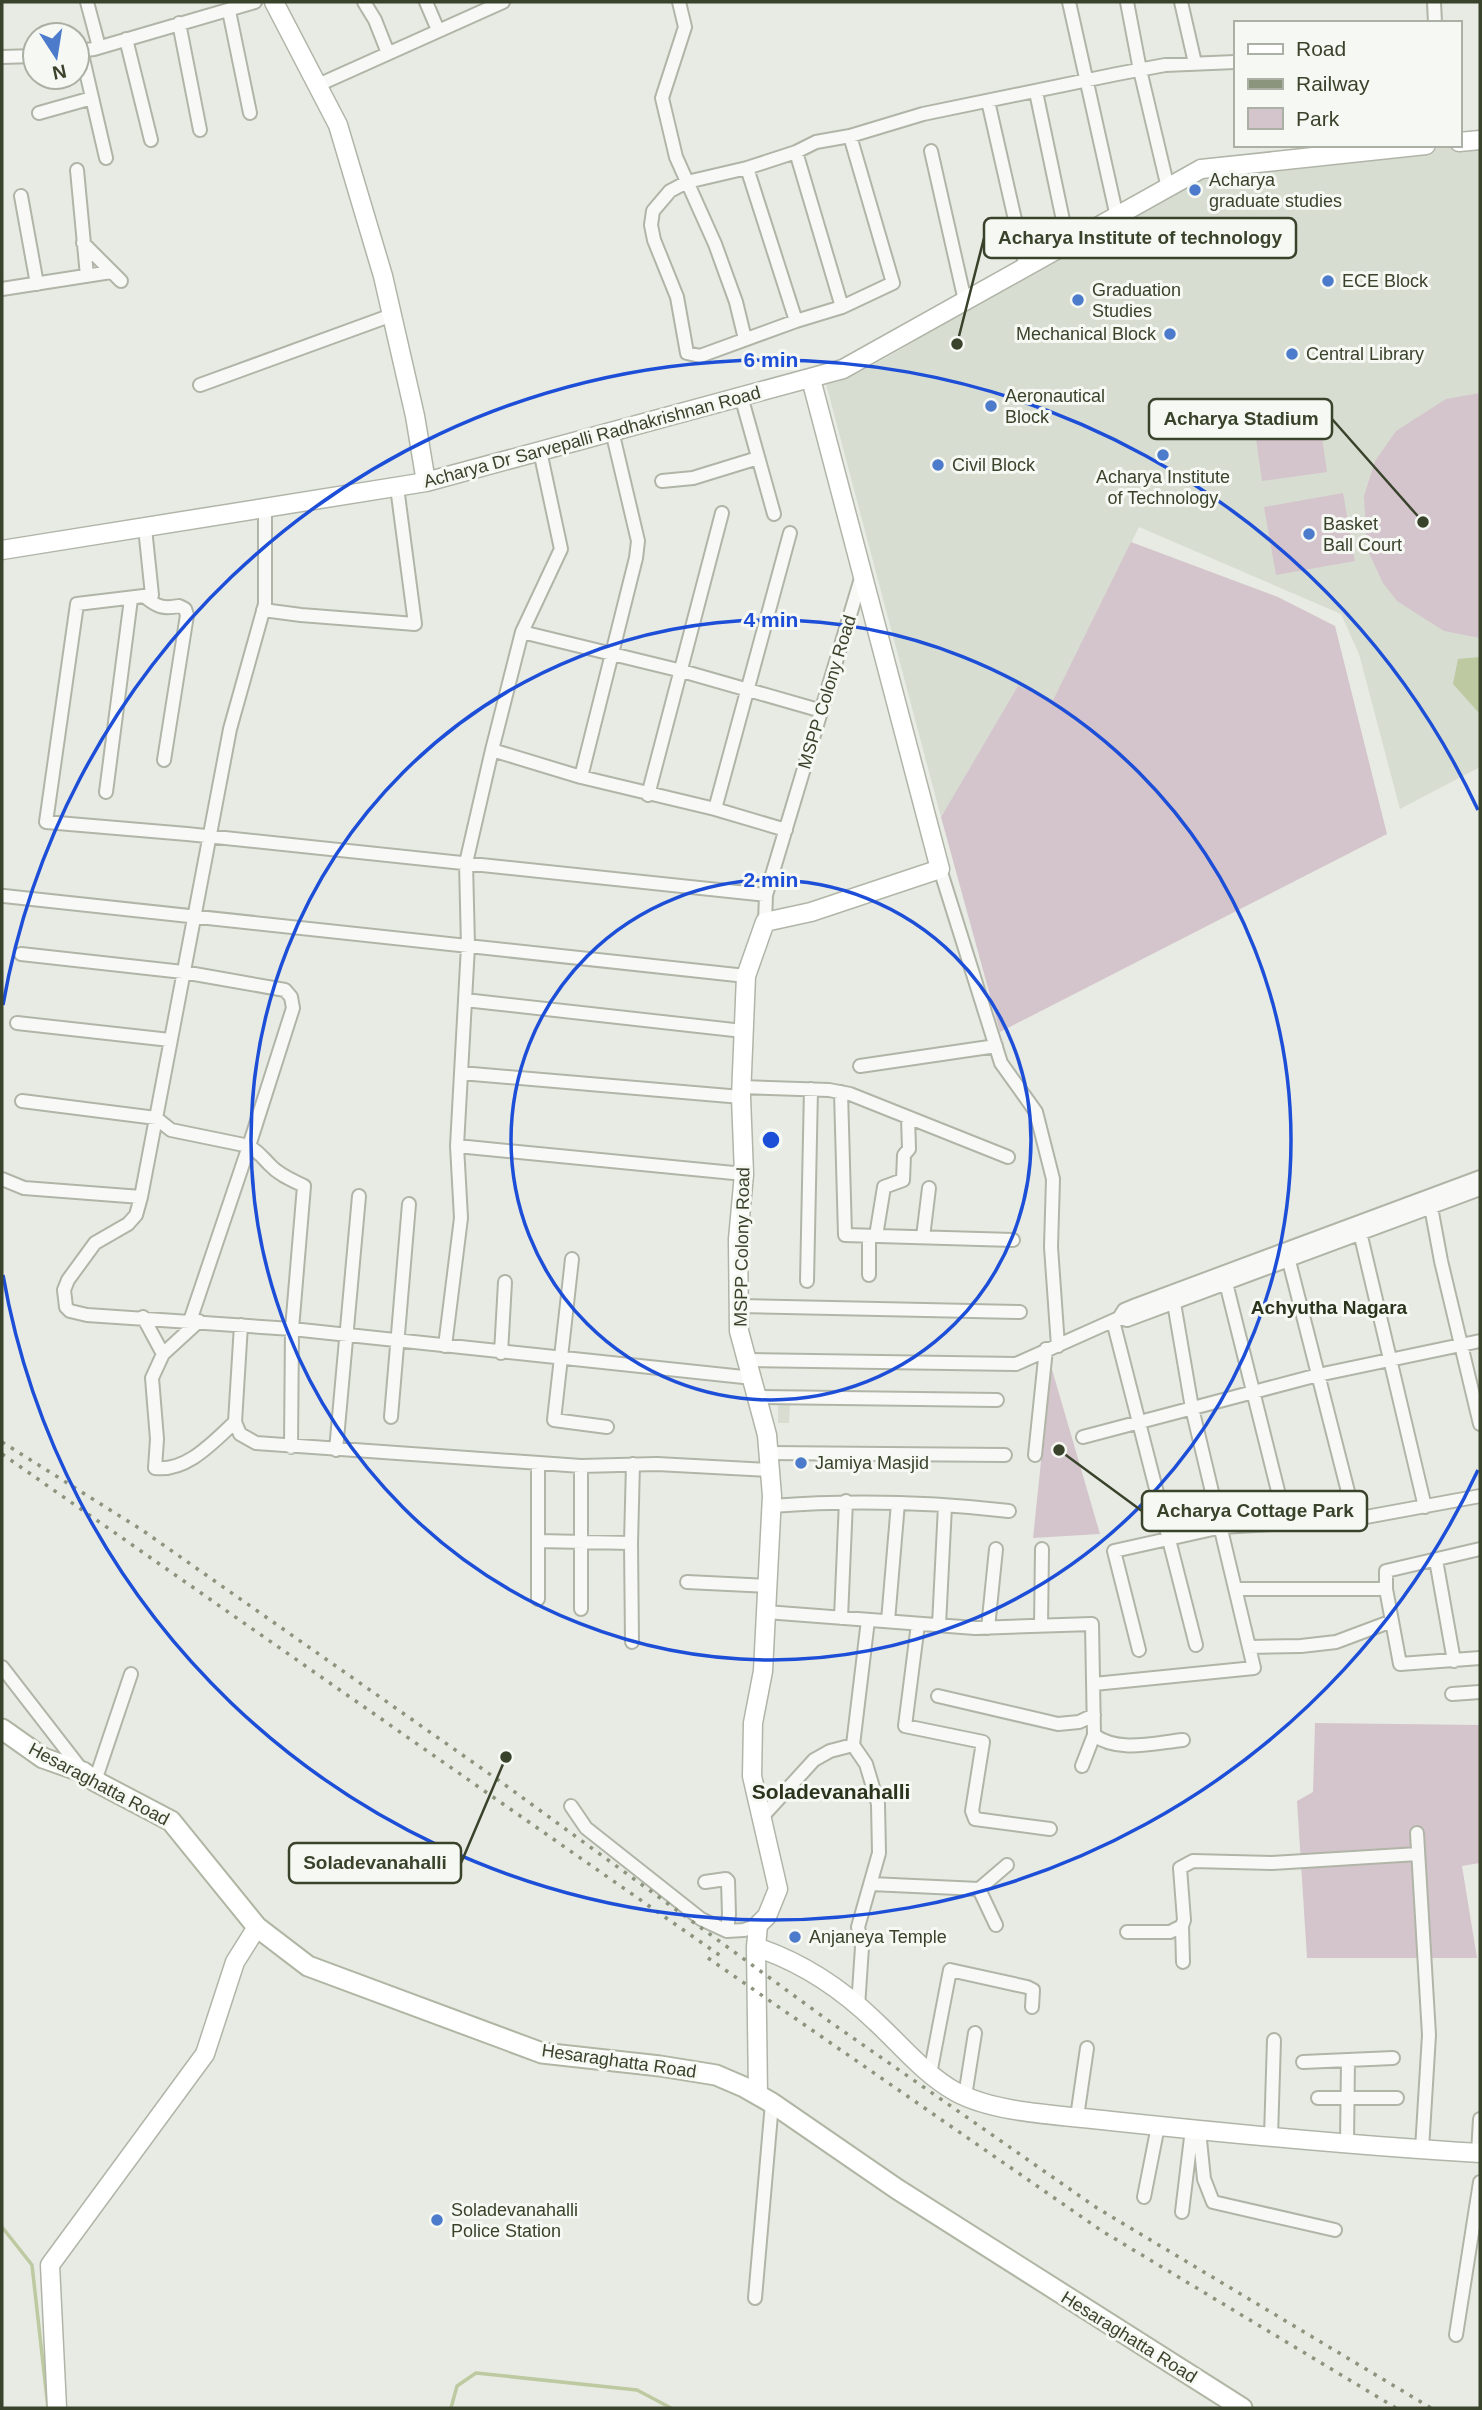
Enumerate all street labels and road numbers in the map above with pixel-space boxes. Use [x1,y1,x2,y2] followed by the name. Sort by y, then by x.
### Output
[421,382,763,492] street label: Acharya Dr Sarvepalli Radhakrishnan Road
[794,613,860,771] street label: MSPP Colony Road
[731,1167,753,1327] street label: MSPP Colony Road
[25,1739,173,1829] street label: Hesaraghatta Road
[540,2040,698,2082] street label: Hesaraghatta Road
[1058,2287,1200,2387] street label: Hesaraghatta Road

